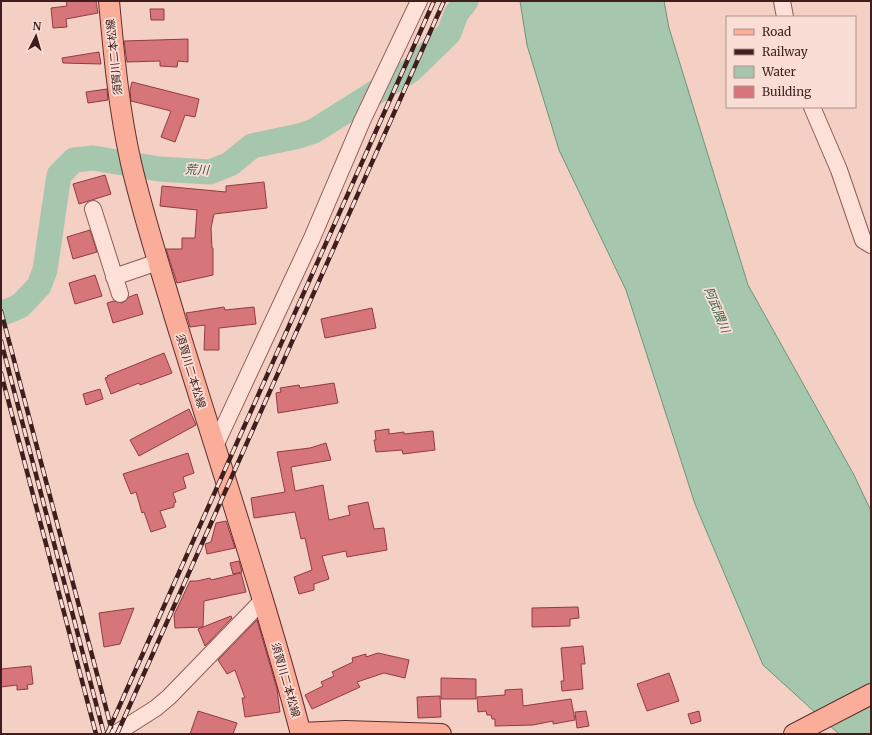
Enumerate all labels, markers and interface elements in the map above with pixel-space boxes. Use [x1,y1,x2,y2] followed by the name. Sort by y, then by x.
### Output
[16,16,56,56] north arrow
[726,16,856,108] legend
[103,18,125,96] street label: 須賀川二本松線
[32,19,42,33] text: N
[762,24,791,39] text: Road
[762,44,808,59] text: Railway
[761,64,797,79] text: Water
[762,84,812,99] text: Building
[185,162,211,177] water label: 荒川
[702,285,734,337] water label: 阿武隈川
[173,332,209,410] street label: 須賀川二本松線
[269,641,303,719] street label: 須賀川二本松線

